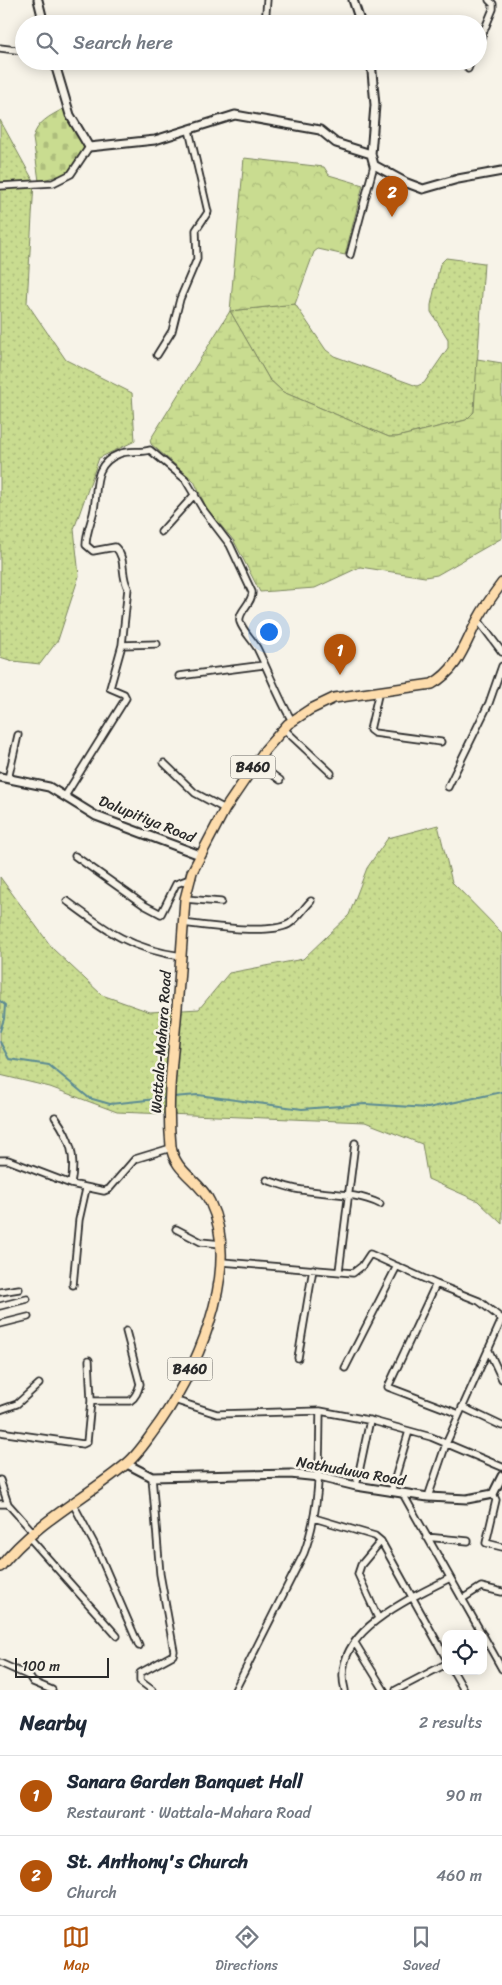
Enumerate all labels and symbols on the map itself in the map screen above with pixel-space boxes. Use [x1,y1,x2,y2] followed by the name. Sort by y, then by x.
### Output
[376,176,408,217] pin: 2
[256,619,282,645] your location
[324,634,356,675] pin: 1
[230,756,276,779] road number: B460
[95,788,200,851] street label: Dalupitiya Road
[143,969,179,1114] street label: Wattala-Mahara Road
[168,1358,212,1380] road number: B460
[294,1449,409,1494] street label: Nathuduwa Road
[15,1655,109,1678] scale bar

